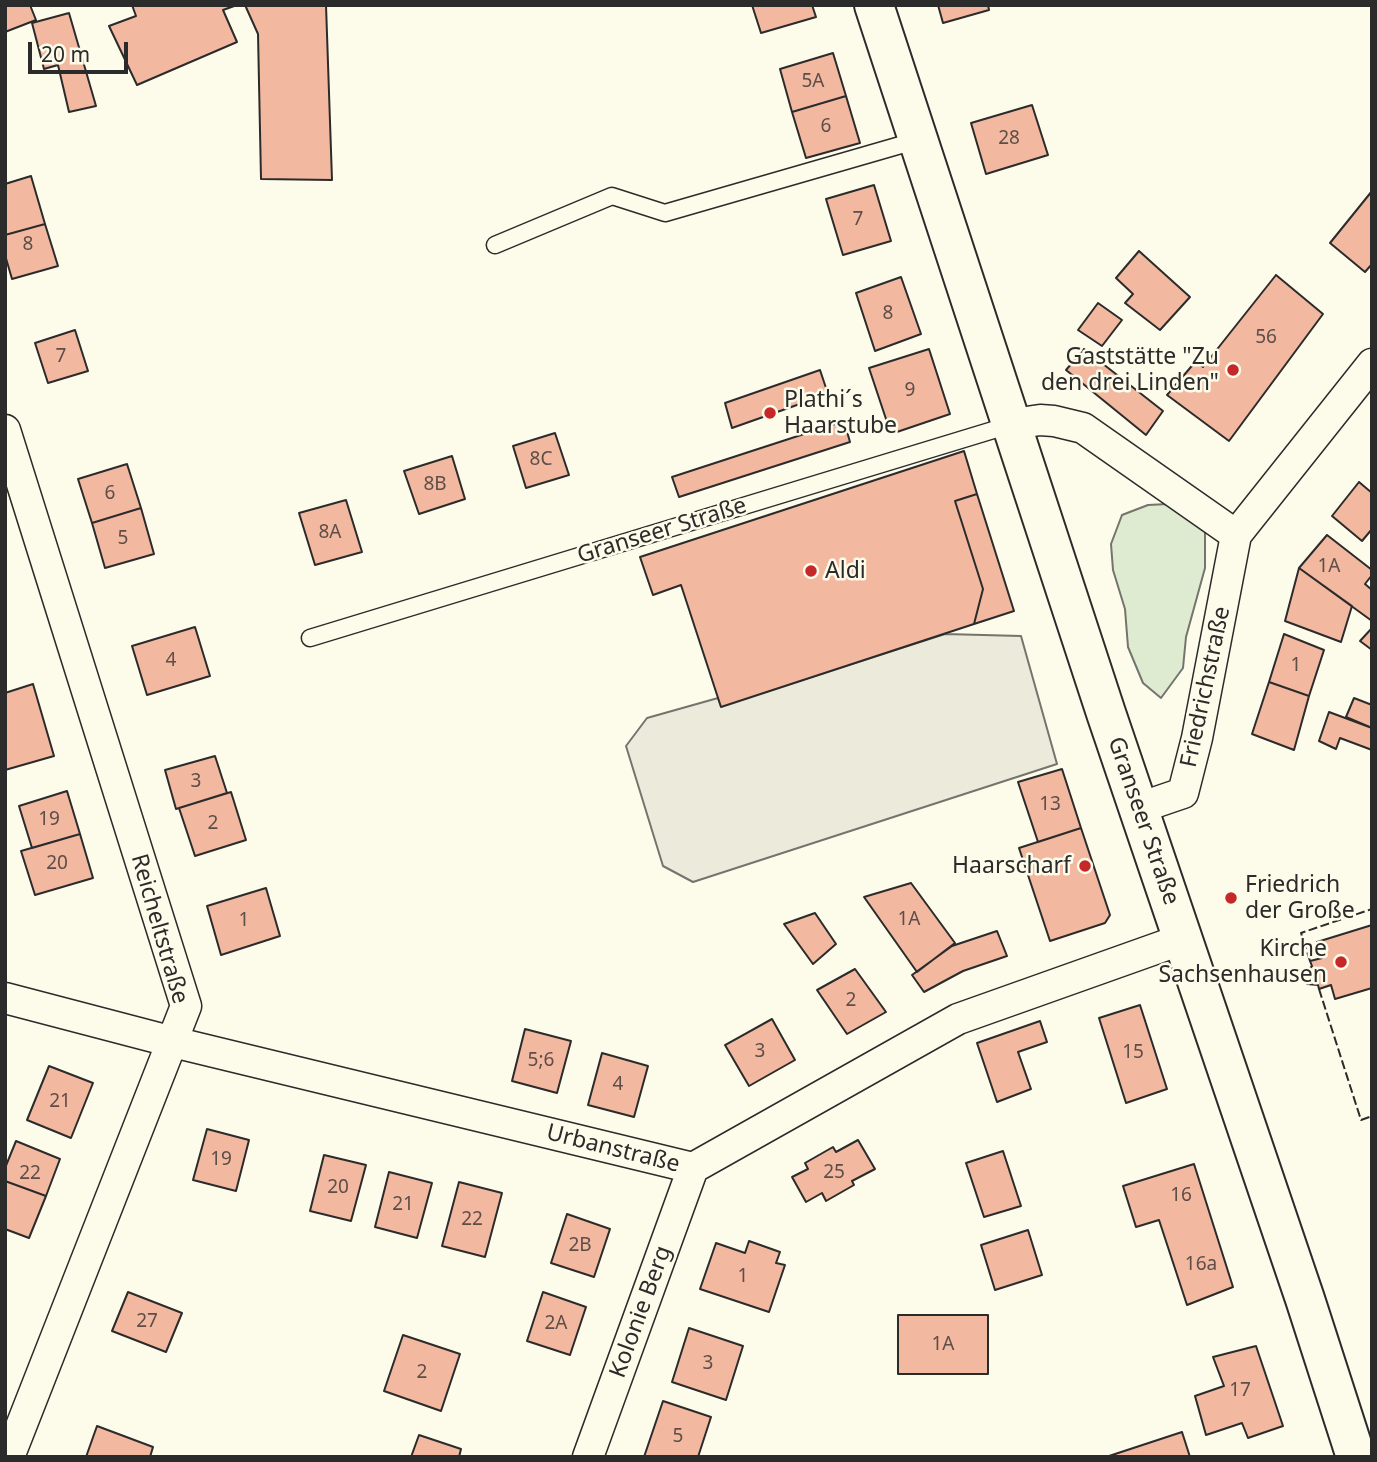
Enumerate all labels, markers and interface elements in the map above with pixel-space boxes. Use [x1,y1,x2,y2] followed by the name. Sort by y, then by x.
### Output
[32,28,131,72] scale bar
[41,40,90,68] text: 20 m
[801,71,825,93] house number: 5A
[821,116,831,138] house number: 6
[998,128,1020,150] house number: 28
[853,209,863,231] house number: 7
[23,234,33,256] house number: 8
[883,303,893,325] house number: 8
[1255,327,1277,349] house number: 56
[1041,343,1219,397] place label: Gaststätte "Zu den drei Linden"
[56,346,66,368] house number: 7
[1225,362,1241,378] marker: Gaststätte "Zu den drei Linden"
[905,380,915,402] house number: 9
[784,386,897,440] place label: Plathi´s Haarstube
[762,405,778,421] marker: Plathi´s Haarstube
[530,449,552,471] house number: 8C
[423,474,447,496] house number: 8B
[105,483,115,505] house number: 6
[574,492,750,570] street label: Granseer Straße
[318,522,342,544] house number: 8A
[118,528,128,550] house number: 5
[1317,556,1341,578] house number: 1A
[825,557,866,585] place label: Aldi
[803,563,819,579] marker: Aldi
[1175,604,1237,770] street label: Friedrichstraße
[166,650,176,672] house number: 4
[1291,655,1301,677] house number: 1
[1101,733,1185,909] street label: Granseer Straße
[191,771,201,793] house number: 3
[1039,794,1061,816] house number: 13
[38,809,60,831] house number: 19
[208,813,218,835] house number: 2
[124,851,194,1007] street label: Reicheltstraße
[952,852,1071,880] place label: Haarscharf
[46,853,68,875] house number: 20
[1077,858,1093,874] marker: Haarscharf
[1245,871,1355,925] place label: Friedrich der Große
[1223,890,1239,906] marker: Friedrich der Große
[897,909,921,931] house number: 1A
[239,910,249,932] house number: 1
[1158,935,1327,989] place label: Kirche Sachsenhausen
[1333,954,1349,970] marker: Kirche Sachsenhausen
[846,990,856,1012] house number: 2
[755,1041,765,1063] house number: 3
[1122,1042,1144,1064] house number: 15
[528,1050,554,1072] house number: 5;6
[613,1074,623,1096] house number: 4
[49,1091,71,1113] house number: 21
[544,1119,682,1179] street label: Urbanstraße
[210,1149,232,1171] house number: 19
[823,1162,845,1184] house number: 25
[19,1163,41,1185] house number: 22
[327,1177,349,1199] house number: 20
[1170,1185,1192,1207] house number: 16
[392,1194,414,1216] house number: 21
[461,1209,483,1231] house number: 22
[568,1235,592,1257] house number: 2B
[604,1242,678,1382] street label: Kolonie Berg
[1185,1254,1217,1276] house number: 16a
[738,1266,748,1288] house number: 1
[136,1311,158,1333] house number: 27
[544,1313,568,1335] house number: 2A
[931,1334,955,1356] house number: 1A
[703,1353,713,1375] house number: 3
[417,1362,427,1384] house number: 2
[1229,1380,1251,1402] house number: 17
[673,1426,683,1448] house number: 5

